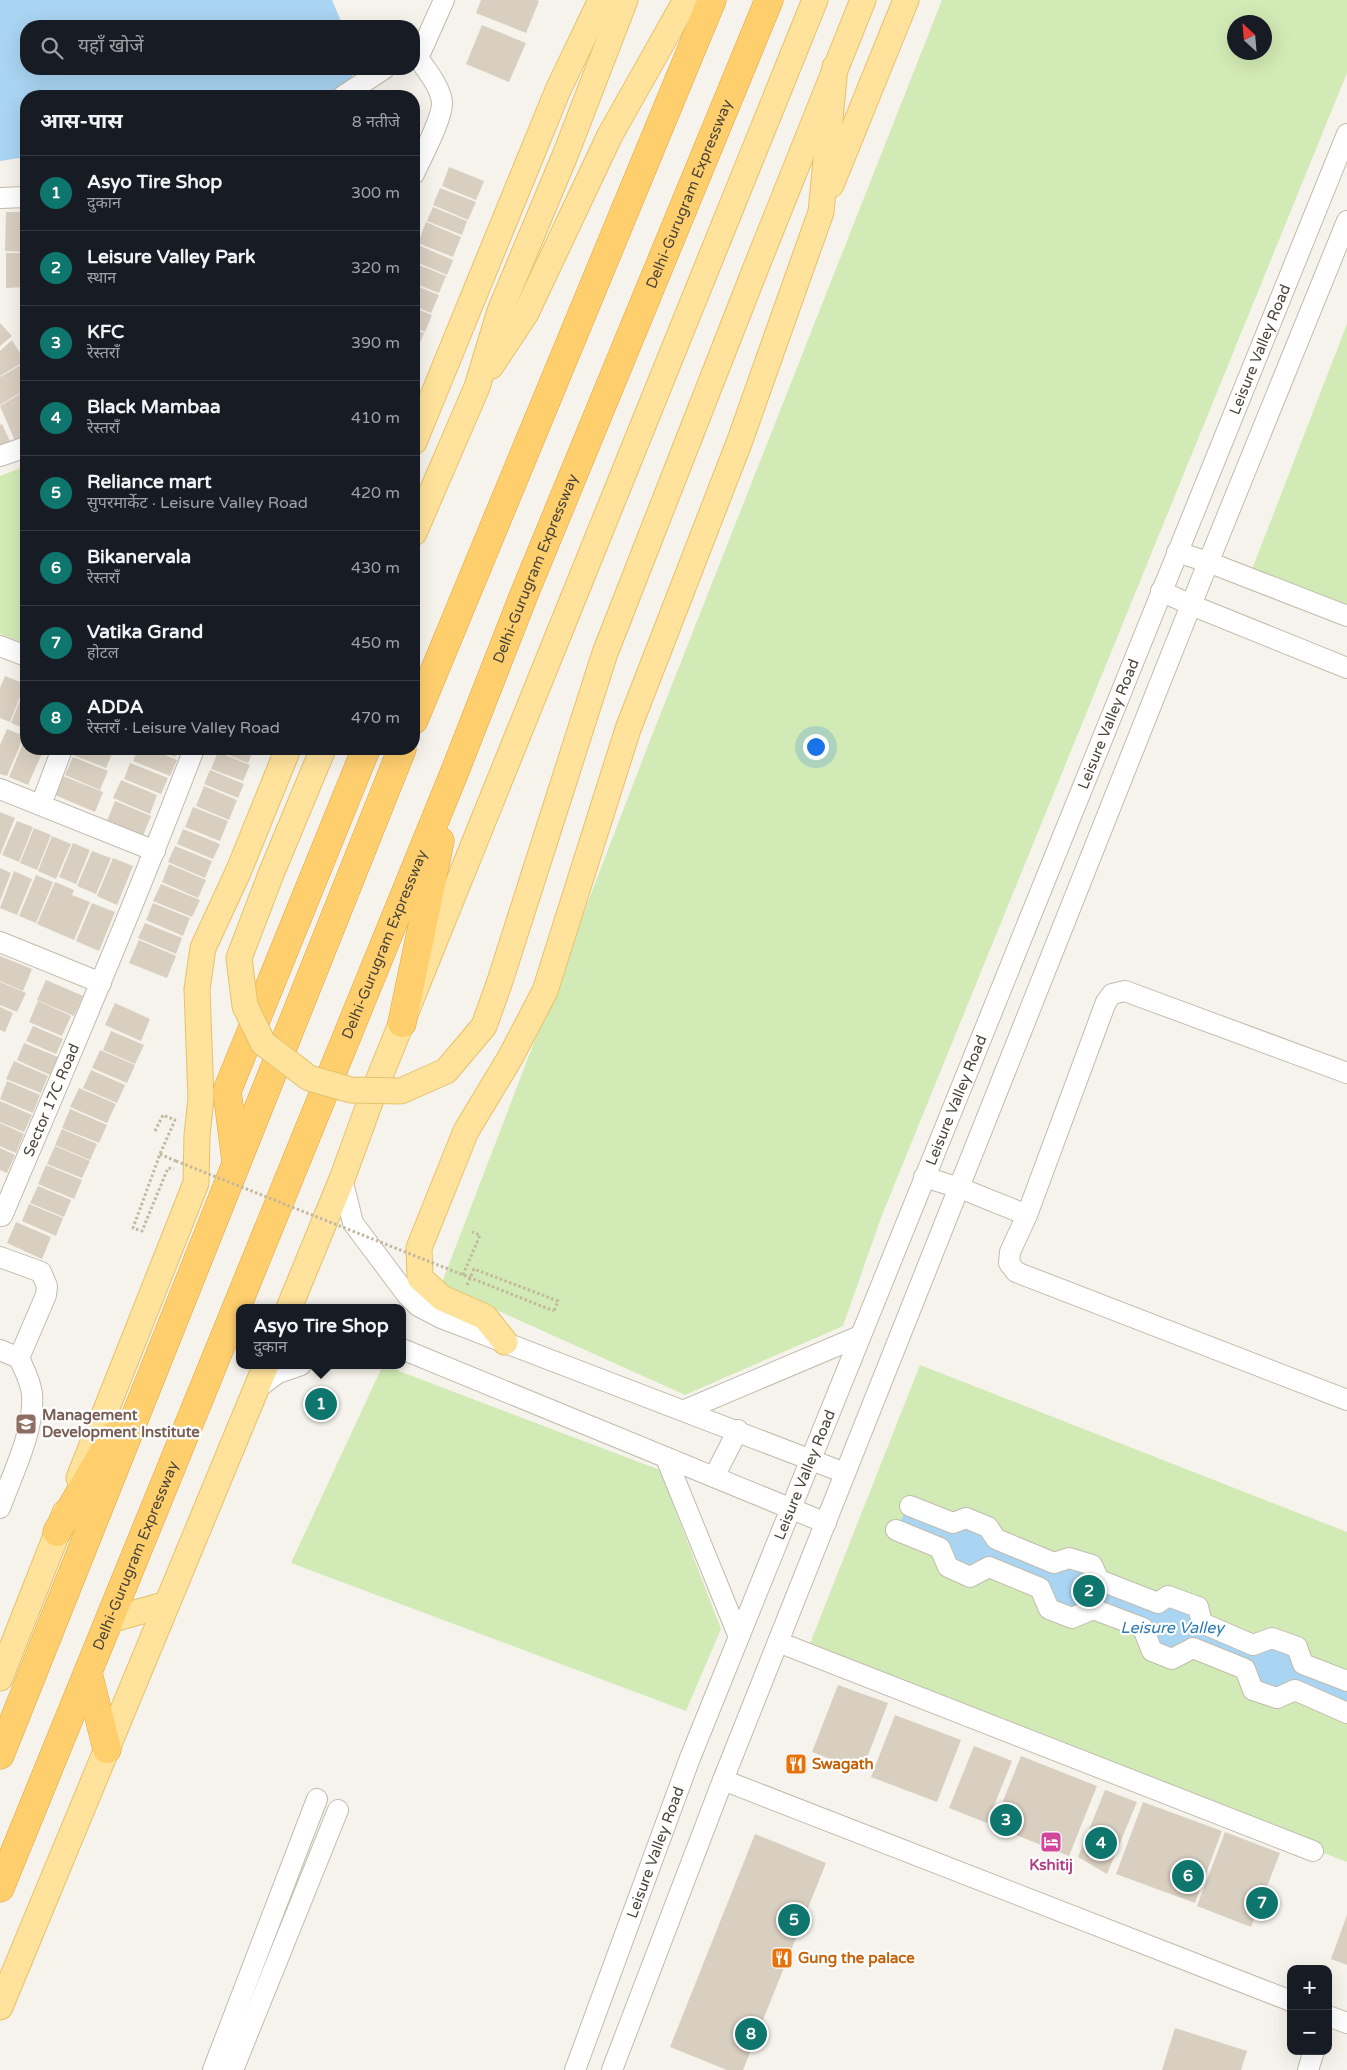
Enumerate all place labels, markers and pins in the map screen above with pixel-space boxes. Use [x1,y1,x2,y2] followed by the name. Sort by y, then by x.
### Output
[305,1385,337,1423] pin: 1
[42,1406,200,1442] place label: Management Development Institute
[14,1412,38,1436] school or university icon: Management Development Institute
[1073,1572,1105,1610] pin: 2
[784,1752,808,1776] restaurant icon: Swagath
[812,1755,874,1774] place label: Swagath
[990,1801,1022,1839] pin: 3
[1085,1824,1117,1862] pin: 4
[1039,1830,1063,1854] hotel icon: Kshitij
[1029,1856,1073,1875] place label: Kshitij
[1172,1857,1204,1895] pin: 6
[1246,1884,1278,1922] pin: 7
[778,1901,810,1939] pin: 5
[770,1946,794,1970] restaurant icon: Gung the palace
[798,1949,915,1968] place label: Gung the palace
[735,2015,767,2053] pin: 8

